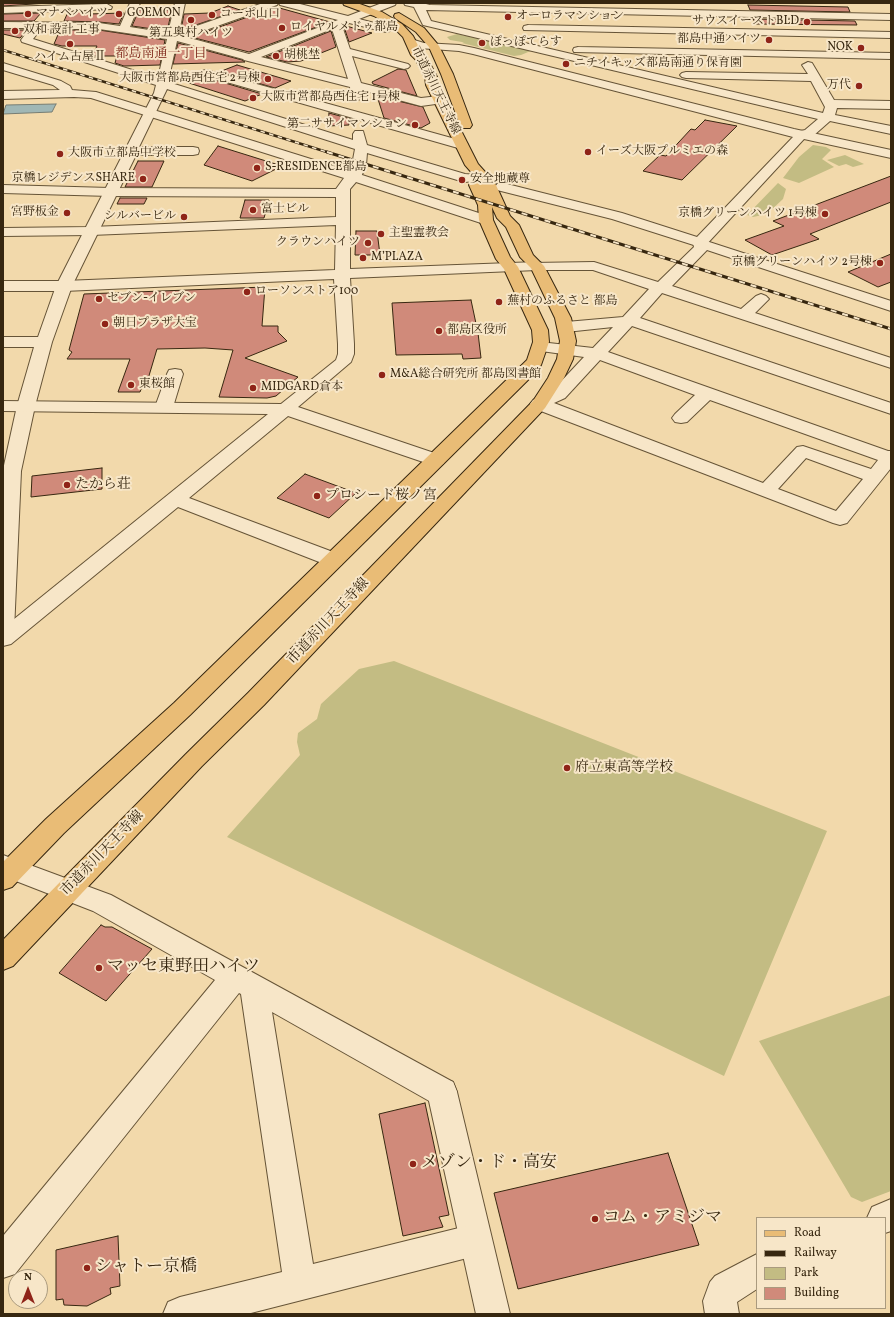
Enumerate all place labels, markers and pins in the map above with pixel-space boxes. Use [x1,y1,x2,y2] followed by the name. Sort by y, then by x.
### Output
[36,7,108,21] place label: マナベハイツ
[127,7,181,21] place label: GOEMON
[220,8,280,22] place label: コーポ山口
[23,9,33,19] marker: マナベハイツ
[114,9,124,19] marker: GOEMON
[207,10,217,20] marker: コーポ山口
[516,10,624,24] place label: オーロラマンション
[503,12,513,22] marker: オーロラマンション
[186,15,196,25] marker: 第五奥村ハイツ
[692,15,799,29] place label: サウスイーストBLD
[802,17,812,27] marker: サウスイーストBLD
[290,21,398,35] place label: ロイヤルメドゥ都島
[277,23,287,33] marker: ロイヤルメドゥ都島
[23,24,100,38] place label: 双和 設計 工事
[10,26,20,36] marker: 双和 設計 工事
[149,27,233,41] place label: 第五奥村ハイツ
[677,33,761,47] place label: 都島中通ハイツ
[764,35,774,45] marker: 都島中通ハイツ
[490,36,562,50] place label: ぽっぽてらす
[477,38,487,48] marker: ぽっぽてらす
[65,39,75,49] marker: ハイム古屋Ⅱ
[827,41,853,55] place label: NOK
[856,43,866,53] marker: NOK
[284,49,320,63] place label: 胡桃埜
[34,51,106,65] place label: ハイム古屋Ⅱ
[271,51,281,61] marker: 胡桃埜
[574,57,742,71] place label: ニチイキッズ都島南通り保育園
[561,59,571,69] marker: ニチイキッズ都島南通り保育園
[119,72,260,86] place label: 大阪市営都島西住宅 2号棟
[263,74,273,84] marker: 大阪市営都島西住宅 2号棟
[827,79,851,93] place label: 万代
[854,81,864,91] marker: 万代
[261,91,400,105] place label: 大阪市営都島西住宅 1号棟
[248,93,258,103] marker: 大阪市営都島西住宅 1号棟
[287,118,407,132] place label: 第二ササイマンション
[410,120,420,130] marker: 第二ササイマンション
[596,145,728,159] place label: イーズ大阪プルミエの森
[68,147,176,161] place label: 大阪市立都島中学校
[583,147,593,157] marker: イーズ大阪プルミエの森
[55,149,65,159] marker: 大阪市立都島中学校
[265,161,367,175] place label: S-RESIDENCE都島
[252,163,262,173] marker: S-RESIDENCE都島
[11,172,135,186] place label: 京橋レジデンスSHARE
[470,173,530,187] place label: 安全地蔵尊
[138,174,148,184] marker: 京橋レジデンスSHARE
[457,175,467,185] marker: 安全地蔵尊
[261,203,309,217] place label: 富士ビル
[248,205,258,215] marker: 富士ビル
[11,206,59,220] place label: 宮野板金
[678,207,817,221] place label: 京橋グリーンハイツ 1号棟
[62,208,72,218] marker: 宮野板金
[820,209,830,219] marker: 京橋グリーンハイツ 1号棟
[104,210,176,224] place label: シルバービル
[179,212,189,222] marker: シルバービル
[389,227,449,241] place label: 主聖霊教会
[376,229,386,239] marker: 主聖霊教会
[276,236,360,250] place label: クラウンハイツ
[363,238,373,248] marker: クラウンハイツ
[371,251,423,265] place label: M’PLAZA
[358,253,368,263] marker: M’PLAZA
[731,256,872,270] place label: 京橋グリーンハイツ 2号棟
[875,258,885,268] marker: 京橋グリーンハイツ 2号棟
[255,285,358,299] place label: ローソンストア100
[242,287,252,297] marker: ローソンストア100
[107,292,196,306] place label: セブン-イレブン
[94,294,104,304] marker: セブン-イレブン
[507,295,617,309] place label: 蕪村のふるさと 都島
[494,297,504,307] marker: 蕪村のふるさと 都島
[113,317,197,331] place label: 朝日プラザ大宝
[100,319,110,329] marker: 朝日プラザ大宝
[447,324,507,338] place label: 都島区役所
[434,326,444,336] marker: 都島区役所
[390,368,541,382] place label: M&A総合研究所 都島図書館
[377,370,387,380] marker: M&A総合研究所 都島図書館
[139,378,175,392] place label: 東桜館
[126,380,136,390] marker: 東桜館
[261,381,343,395] place label: MIDGARD倉本
[248,383,258,393] marker: MIDGARD倉本
[75,477,131,493] place label: たから荘
[62,480,72,490] marker: たから荘
[325,488,437,504] place label: プロシード桜ノ宮
[312,491,322,501] marker: プロシード桜ノ宮
[575,760,673,776] place label: 府立東高等学校
[562,763,572,773] marker: 府立東高等学校
[107,958,260,978] place label: マッセ東野田ハイツ
[94,963,104,973] marker: マッセ東野田ハイツ
[421,1154,557,1174] place label: メゾン・ド・高安
[408,1159,418,1169] marker: メゾン・ド・高安
[603,1209,722,1229] place label: コム・アミジマ
[590,1214,600,1224] marker: コム・アミジマ
[95,1258,197,1278] place label: シャトー京橋
[82,1263,92,1273] marker: シャトー京橋

